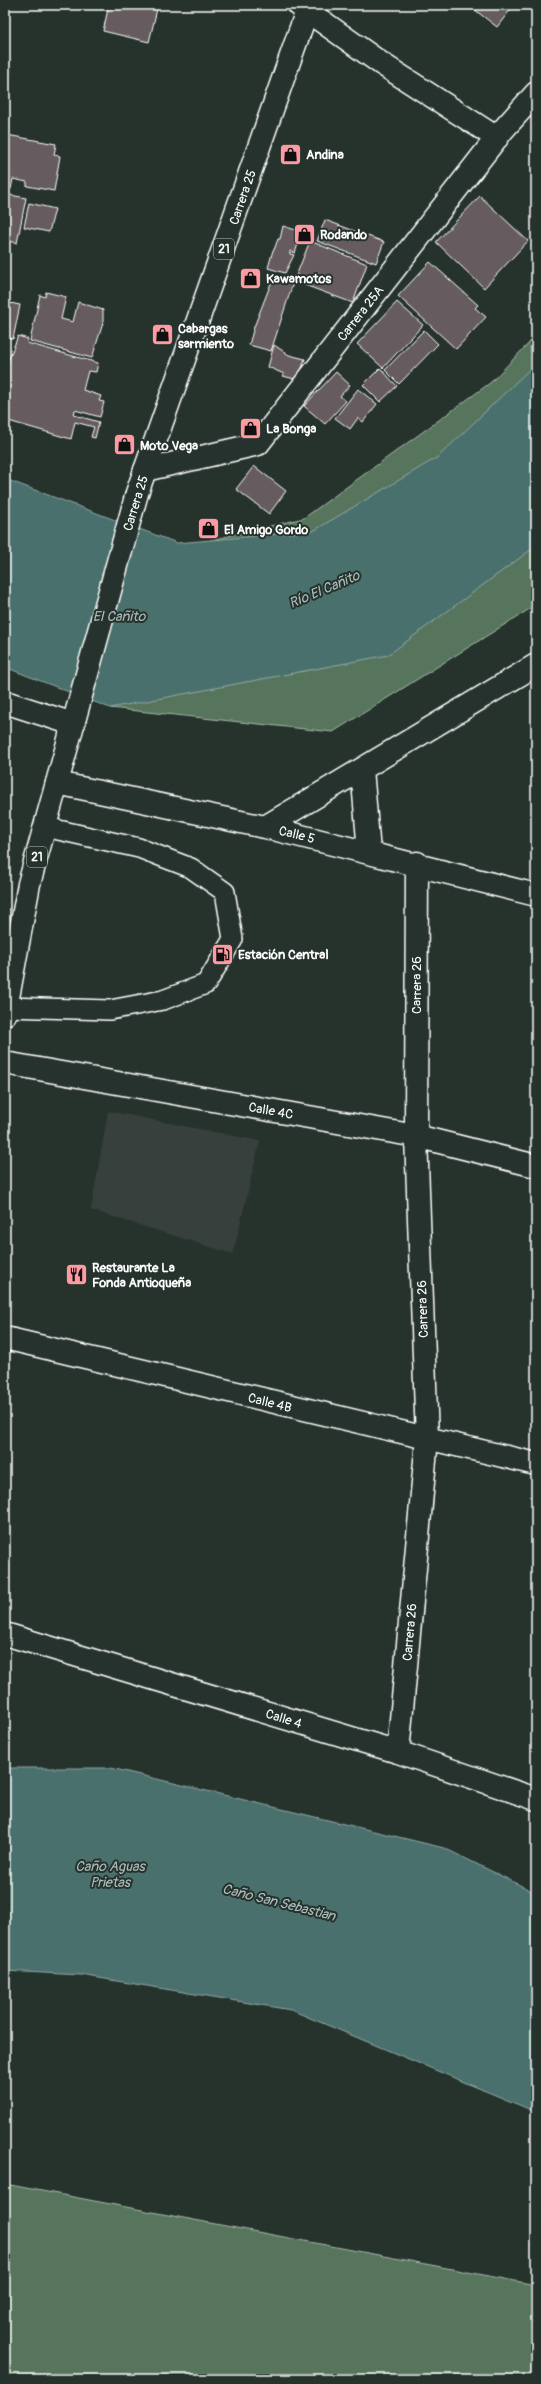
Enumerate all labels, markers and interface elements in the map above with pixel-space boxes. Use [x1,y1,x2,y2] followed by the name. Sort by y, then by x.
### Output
[278,141,304,167] shop icon: Andina
[306,147,344,163] place label: Andina
[226,168,260,227] street label: Carrera 25
[292,221,318,247] shop icon: Rodando
[320,227,367,243] place label: Rodando
[214,239,234,259] road number: 21
[237,265,263,291] shop icon: Kawamotos
[266,271,331,287] place label: Kawamotos
[334,282,388,344] street label: Carrera 25A
[178,321,234,352] place label: Cabargas sarmiento
[149,322,175,348] shop icon: Cabargas sarmiento
[238,415,264,441] shop icon: La Bonga
[266,421,316,437] place label: La Bonga
[112,432,138,458] shop icon: Moto Vega
[140,438,198,454] place label: Moto Vega
[120,474,152,533] street label: Carrera 25
[196,516,222,542] shop icon: El Amigo Gordo
[224,522,308,538] place label: El Amigo Gordo
[286,566,363,612] water label: Río El Cañito
[93,608,147,625] water label: El Cañito
[277,823,316,847] street label: Calle 5
[27,847,47,867] road number: 21
[210,941,236,967] fuel station icon: Estación Central
[238,947,328,963] place label: Estación Central
[409,956,425,1014] street label: Carrera 26
[247,1099,294,1123] street label: Calle 4C
[92,1260,191,1291] place label: Restaurante La Fonda Antioqueña
[63,1261,89,1287] restaurant icon: Restaurante La Fonda Antioqueña
[414,1280,432,1338] street label: Carrera 26
[246,1390,293,1416] street label: Calle 4B
[400,1603,420,1662] street label: Carrera 26
[264,1706,304,1732] street label: Calle 4
[75,1858,147,1891] water label: Caño Aguas Prietas
[221,1880,338,1925] water label: Caño San Sebastian

